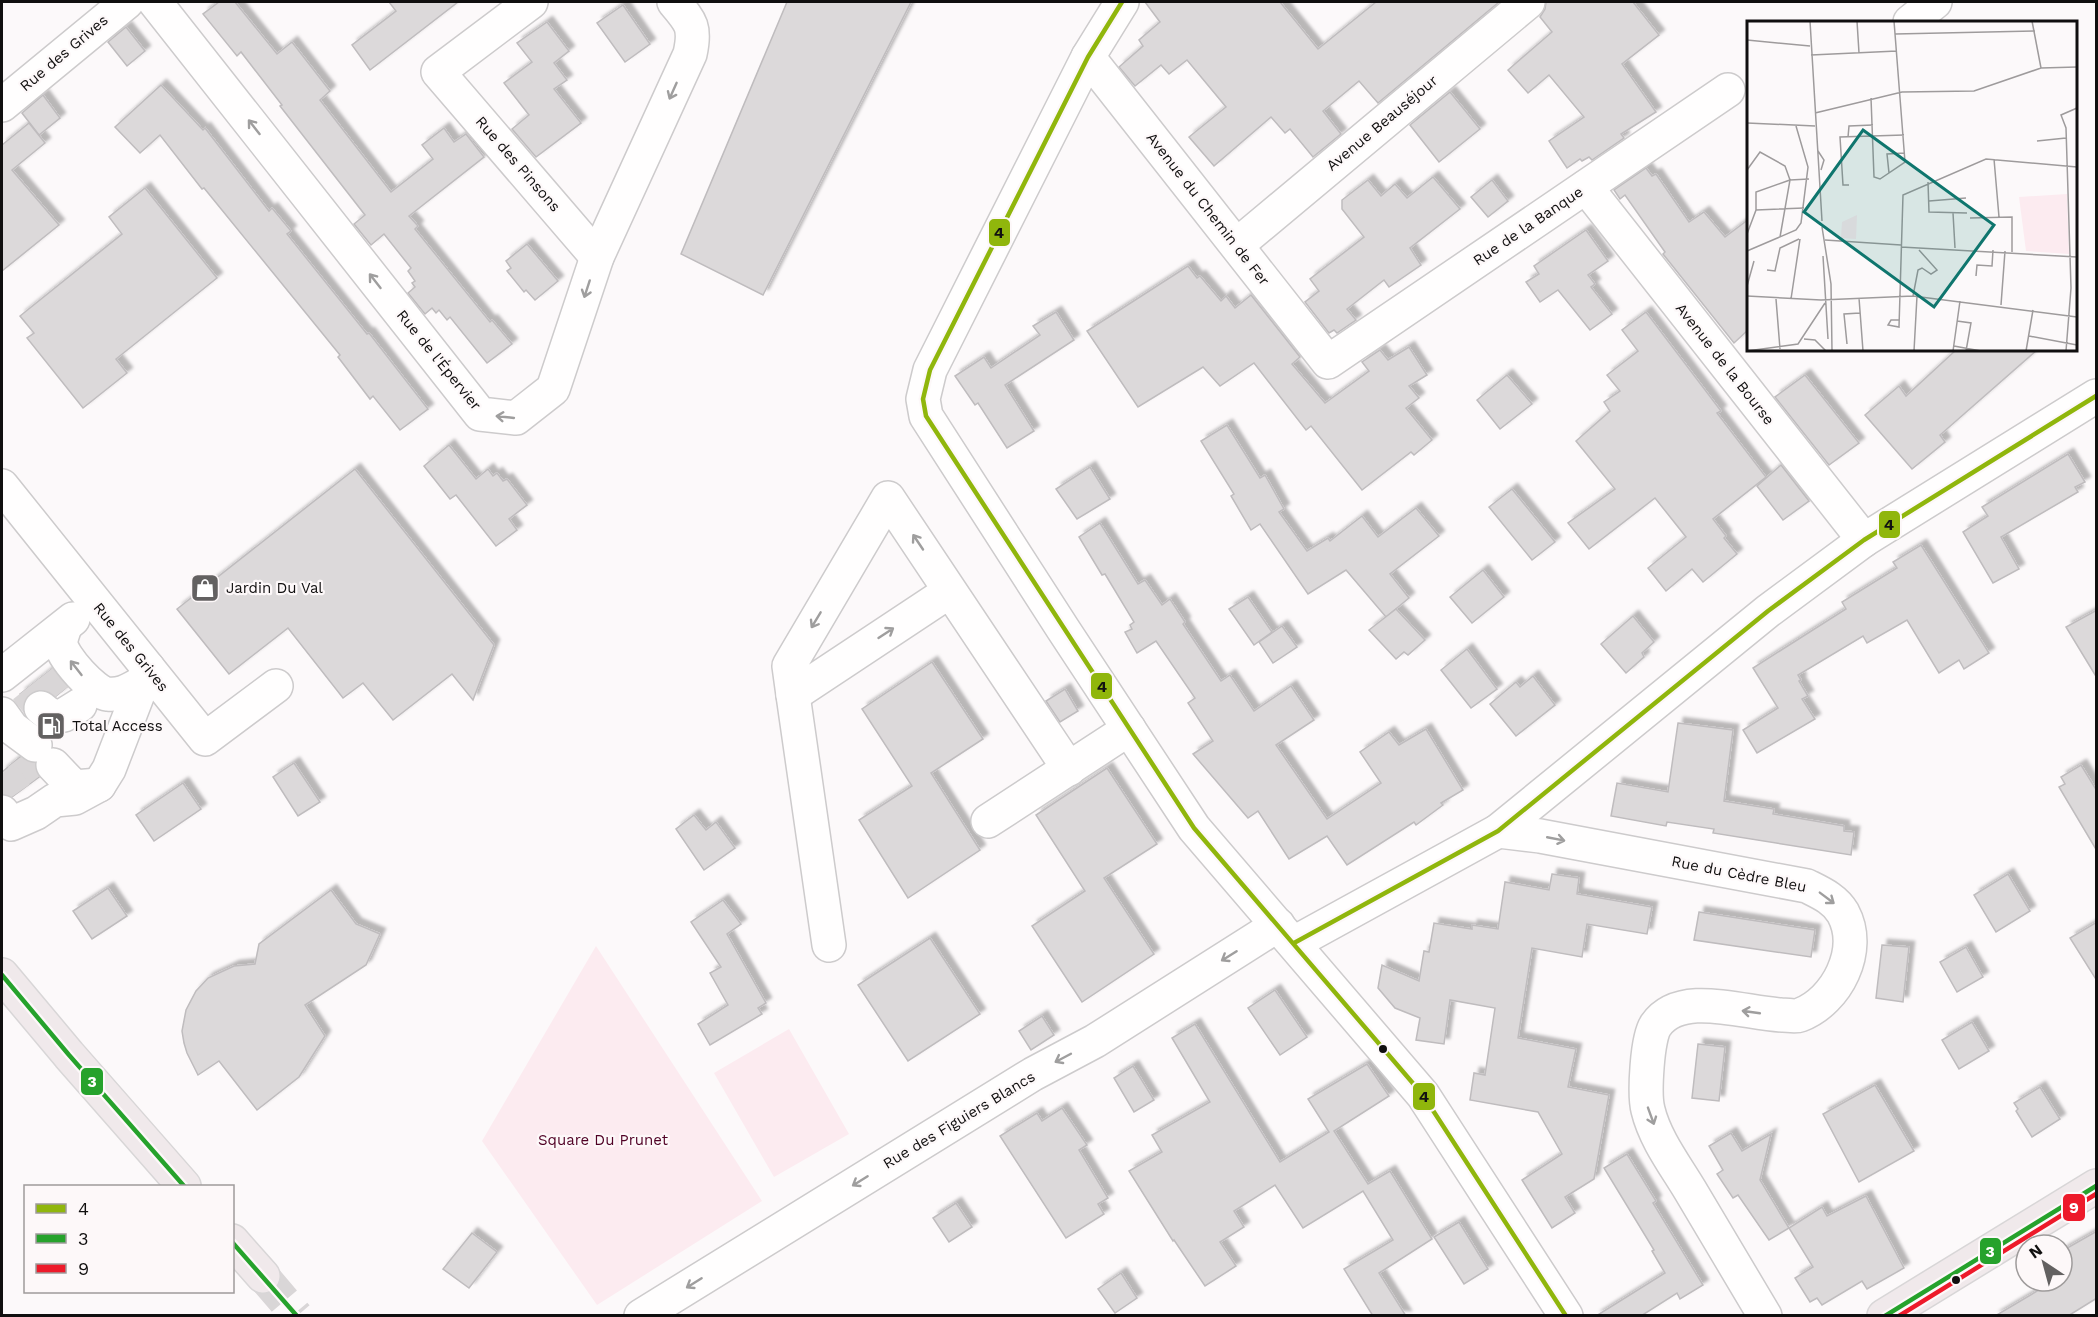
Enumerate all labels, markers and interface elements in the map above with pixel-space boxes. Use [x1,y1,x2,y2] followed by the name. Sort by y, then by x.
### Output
[16,11,112,95] street label: Rue des Grives
[1747,21,2077,351] inset map
[1323,71,1441,175] street label: Avenue Beauséjour
[666,82,678,100] one-way arrow
[472,113,564,215] street label: Rue des Pinsons
[248,120,261,136] one-way arrow
[1143,129,1273,289] street label: Avenue du Chemin de Fer
[1470,183,1586,269] street label: Rue de la Banque
[988,218,1011,247] line badge: 4
[994,223,1004,242] text: 4
[369,273,382,289] one-way arrow
[580,279,591,298] one-way arrow
[1672,300,1778,428] street label: Avenue de la Bourse
[393,306,485,414] street label: Rue de l'Épervier
[496,411,516,422] one-way arrow
[1878,510,1901,539] line badge: 4
[1884,515,1894,534] text: 4
[912,535,924,551] one-way arrow
[189,572,221,604] shop icon: Jardin Du Val
[226,579,323,597] place label: Jardin Du Val
[90,599,172,695] street label: Rue des Grives
[810,611,822,628] one-way arrow
[877,627,894,639] one-way arrow
[70,660,83,676] one-way arrow
[1090,672,1113,700] line badge: 4
[1097,677,1107,696] text: 4
[35,710,67,742] fuel station icon: Total Access
[72,717,163,735] place label: Total Access
[1545,834,1565,845] one-way arrow
[1670,852,1808,896] street label: Rue du Cèdre Bleu
[1819,891,1835,904] one-way arrow
[1221,951,1238,963] one-way arrow
[1742,1006,1762,1017] one-way arrow
[1377,1043,1389,1055] unlabelled marker
[1055,1052,1072,1064] one-way arrow
[80,1067,104,1096] line badge: 3
[880,1067,1038,1173] street label: Rue des Figuiers Blancs
[87,1072,97,1091] text: 3
[1412,1082,1436,1111] line badge: 4
[1419,1087,1429,1106] text: 4
[1646,1106,1657,1125] one-way arrow
[538,1131,669,1149] park label: Square Du Prunet
[852,1175,869,1187] one-way arrow
[24,1185,234,1293] legend
[2062,1193,2086,1222] line badge: 9
[78,1198,89,1219] text: 4
[2069,1198,2079,1217] text: 9
[78,1228,89,1249] text: 3
[2014,1233,2074,1293] north arrow
[1979,1237,2002,1265] line badge: 3
[2025,1240,2046,1262] text: N
[1985,1242,1995,1261] text: 3
[78,1258,89,1279] text: 9
[1950,1274,1962,1286] unlabelled marker
[686,1277,703,1289] one-way arrow

